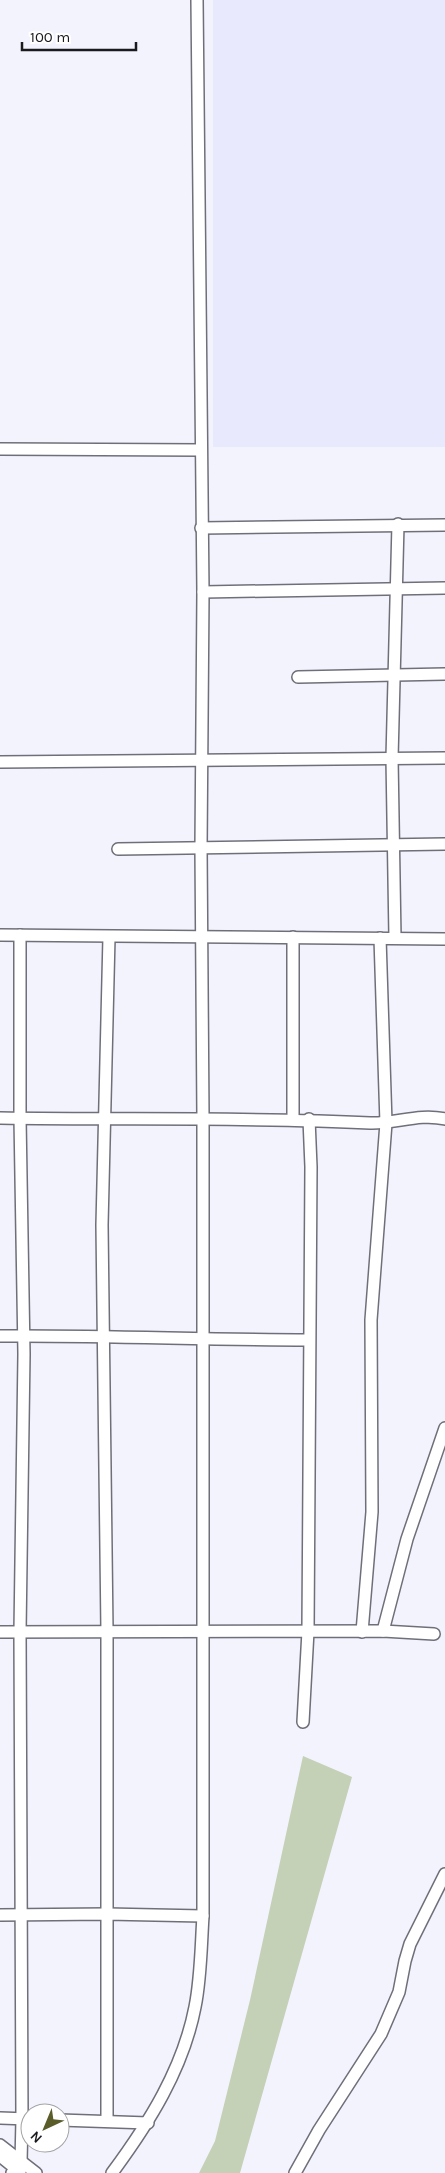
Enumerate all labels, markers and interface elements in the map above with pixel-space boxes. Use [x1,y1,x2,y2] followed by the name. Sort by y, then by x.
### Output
[22,20,136,52] scale bar
[30,28,70,46] text: 100 m
[20,2103,70,2153] north arrow
[27,2127,46,2147] text: N

